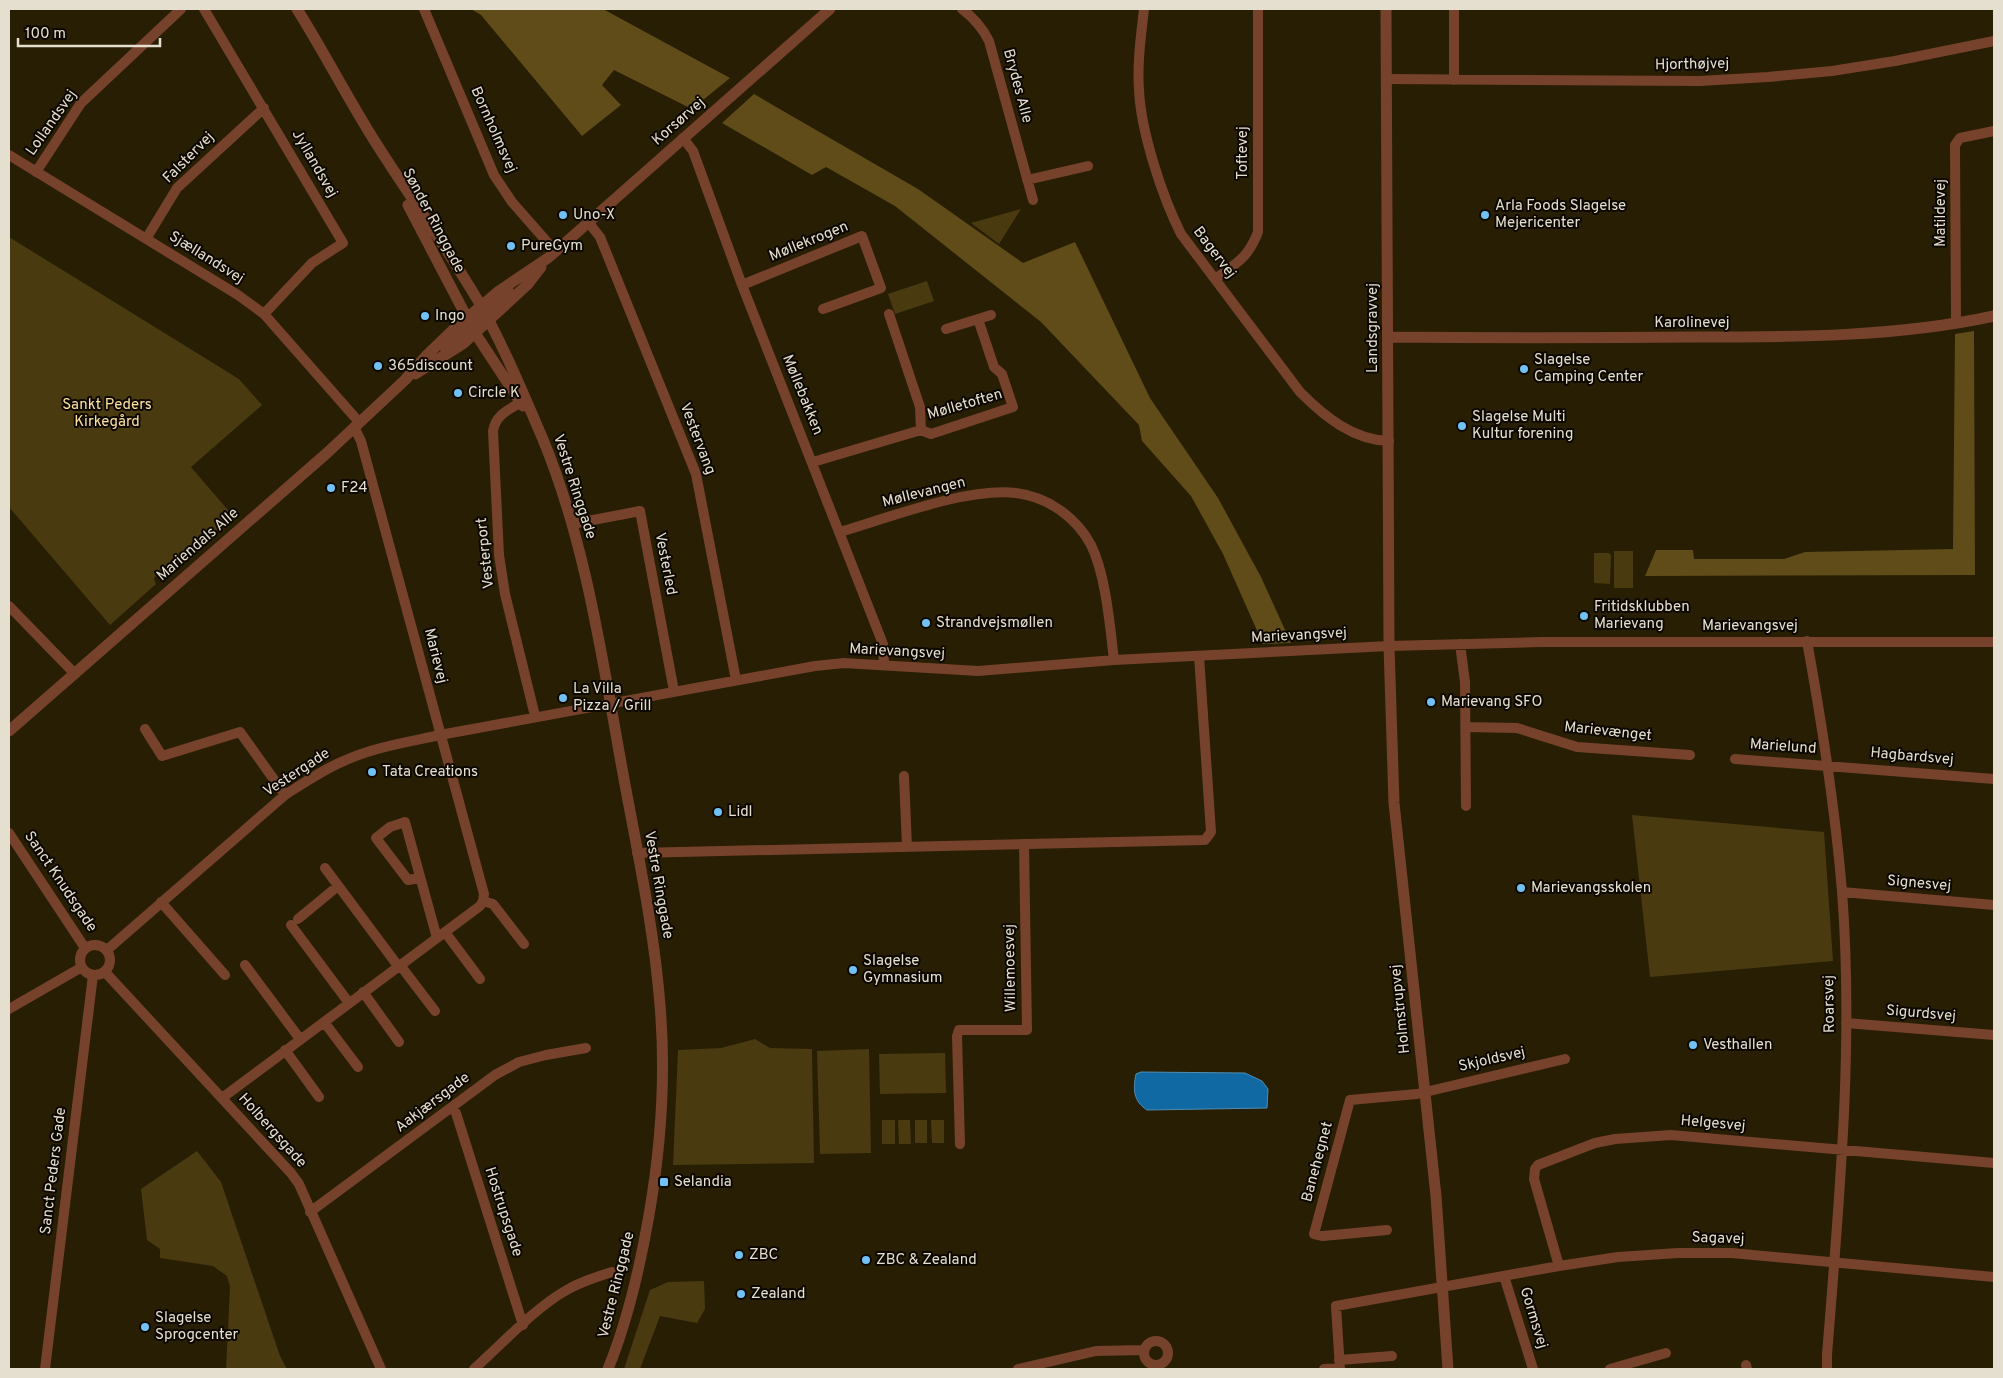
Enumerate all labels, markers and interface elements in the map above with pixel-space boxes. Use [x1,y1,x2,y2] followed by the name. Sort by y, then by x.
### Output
[18,15,160,47] scale bar
[25,25,66,44] text: 100 m
[998,47,1036,125] street label: Brydes Alle
[1655,55,1729,75] street label: Hjorthøjvej
[466,84,520,176] street label: Bornholmsvej
[22,86,82,160] street label: Lollandsvej
[649,94,709,150] street label: Korsørvej
[1234,126,1253,180] street label: Toftevej
[287,127,341,201] street label: Jyllandsvej
[159,128,219,188] street label: Falstervej
[397,165,469,277] street label: Sønder Ringgade
[1932,179,1951,247] street label: Matildevej
[1495,197,1626,233] place label: Arla Foods Slagelse Mejericenter
[573,206,615,225] place label: Uno-X
[557,209,569,221] marker: Uno-X
[1479,209,1491,221] marker: Arla Foods Slagelse Mejericenter
[767,218,851,266] street label: Møllekrogen
[1188,223,1240,283] street label: Bagervej
[165,227,247,289] street label: Sjællandsvej
[521,237,583,256] place label: PureGym
[505,240,517,252] marker: PureGym
[1364,283,1383,373] street label: Landsgravvej
[435,307,465,326] place label: Ingo
[419,310,431,322] marker: Ingo
[1654,314,1730,333] street label: Karolinevej
[1534,351,1644,387] place label: Slagelse Camping Center
[777,352,827,438] street label: Møllebakken
[388,357,473,376] place label: 365discount
[372,360,384,372] marker: 365discount
[1518,363,1530,375] marker: Slagelse Camping Center
[468,384,520,403] place label: Circle K
[925,385,1005,425] street label: Mølletoften
[452,387,464,399] marker: Circle K
[62,396,152,432] park label: Sankt Peders Kirkegård
[675,400,719,478] street label: Vestervang
[1472,408,1573,444] place label: Slagelse Multi Kultur forening
[1456,420,1468,432] marker: Slagelse Multi Kultur forening
[548,432,600,542] street label: Vestre Ringgade
[880,473,968,513] street label: Møllevangen
[341,479,368,498] place label: F24
[325,482,337,494] marker: F24
[153,504,243,586] street label: Mariendals Alle
[473,516,499,590] street label: Vesterport
[650,531,680,597] street label: Vesterled
[1594,598,1690,634] place label: Fritidsklubben Marievang
[1578,610,1590,622] marker: Fritidsklubben Marievang
[936,614,1053,633] place label: Strandvejsmøllen
[920,617,932,629] marker: Strandvejsmøllen
[1702,617,1798,636] street label: Marievangsvej
[1251,624,1347,648] street label: Marievangsvej
[419,626,451,686] street label: Marievej
[849,640,945,664] street label: Marievangsvej
[573,680,651,716] place label: La Villa Pizza / Grill
[557,692,569,704] marker: La Villa Pizza / Grill
[1441,693,1543,712] place label: Marievang SFO
[1425,696,1437,708] marker: Marievang SFO
[1563,718,1653,746] street label: Marievænget
[1749,735,1817,759] street label: Marielund
[260,744,334,802] street label: Vestergade
[1870,744,1954,770] street label: Hagbardsvej
[382,763,478,782] place label: Tata Creations
[366,766,378,778] marker: Tata Creations
[728,803,753,822] place label: Lidl
[712,806,724,818] marker: Lidl
[19,828,101,936] street label: Sanct Knudsgade
[639,830,677,940] street label: Vestre Ringgade
[1886,872,1952,896] street label: Signesvej
[1531,879,1651,898] place label: Marievangsskolen
[1515,882,1527,894] marker: Marievangsskolen
[1001,924,1021,1012] street label: Willemoesvej
[863,952,943,988] place label: Slagelse Gymnasium
[1387,963,1415,1055] street label: Holmstrupvej
[847,964,859,976] marker: Slagelse Gymnasium
[1820,975,1840,1033] street label: Roarsvej
[1885,1001,1957,1027] street label: Sigurdsvej
[1703,1036,1772,1055] place label: Vesthallen
[1687,1039,1699,1051] marker: Vesthallen
[1457,1043,1527,1077] street label: Skjoldsvej
[392,1069,474,1137] street label: Aakjærsgade
[234,1090,310,1172] street label: Holbergsgade
[37,1106,71,1236] street label: Sanct Peders Gade
[1680,1112,1746,1136] street label: Helgesvej
[1298,1120,1338,1204] street label: Banehegnet
[480,1165,526,1259] street label: Hostrupsgade
[674,1173,732,1192] place label: Selandia
[658,1176,670,1188] marker: Selandia
[1691,1229,1745,1249] street label: Sagavej
[595,1230,639,1340] street label: Vestre Ringgade
[749,1246,778,1265] place label: ZBC
[733,1249,745,1261] marker: ZBC
[876,1251,977,1270] place label: ZBC & Zealand
[860,1254,872,1266] marker: ZBC & Zealand
[751,1285,805,1304] place label: Zealand
[1515,1285,1551,1351] street label: Gormsvej
[735,1288,747,1300] marker: Zealand
[155,1309,239,1345] place label: Slagelse Sprogcenter
[139,1321,151,1333] marker: Slagelse Sprogcenter

